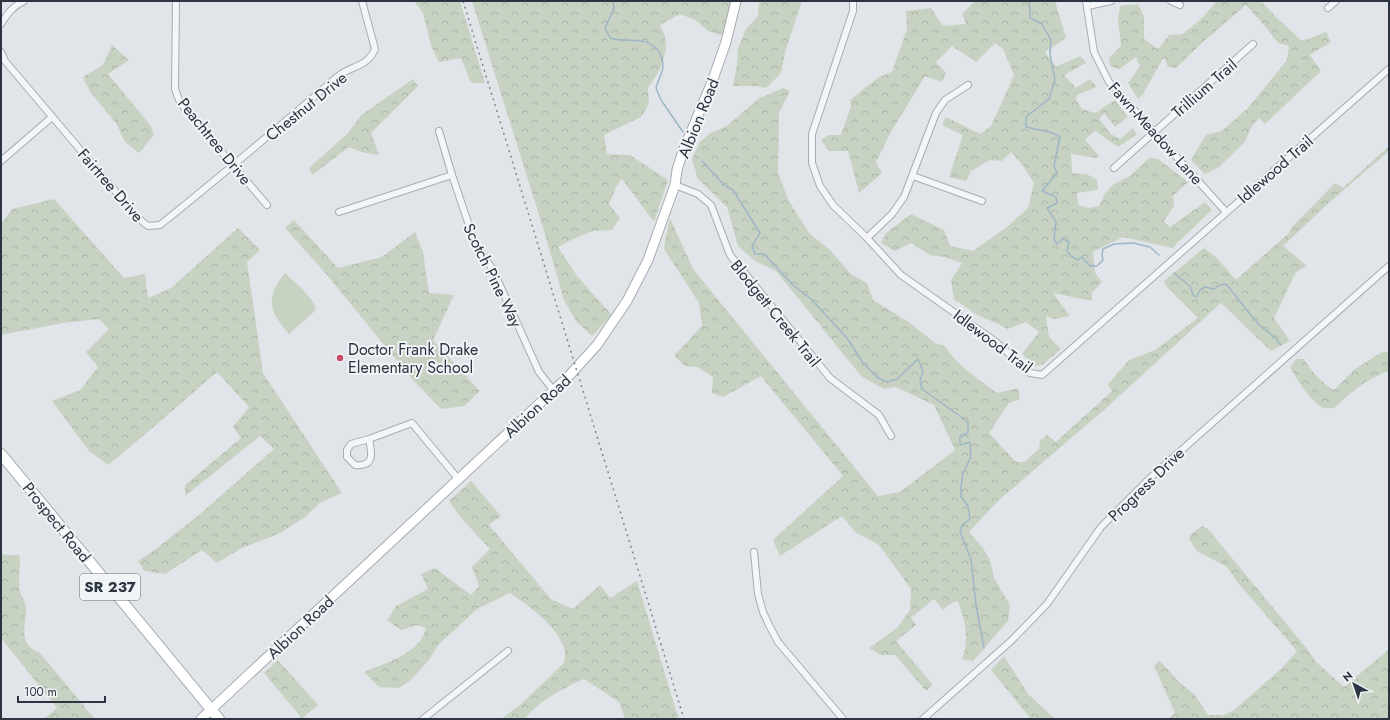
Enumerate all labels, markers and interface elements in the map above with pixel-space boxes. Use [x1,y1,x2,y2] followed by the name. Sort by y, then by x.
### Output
[1167,53,1242,123] street label: Trillium Trail
[261,66,352,146] street label: Chestnut Drive
[672,75,725,161] street label: Albion Road
[1103,77,1208,190] street label: Fawn-Meadow Lane
[172,93,257,190] street label: Peachtree Drive
[1232,130,1318,209] street label: Idlewood Trail
[72,144,149,227] street label: Fairtree Drive
[457,219,528,332] street label: Scotch Pine Way
[725,255,826,372] street label: Blodgett Creek Trail
[948,304,1037,379] street label: Idlewood Trail
[348,338,478,379] place label: Doctor Frank Drake Elementary School
[335,353,345,363] marker: Doctor Frank Drake Elementary School
[499,369,576,443] street label: Albion Road
[1103,442,1190,527] street label: Progress Drive
[17,477,96,567] street label: Prospect Road
[80,574,140,600] road number: SR 237
[262,590,339,664] street label: Albion Road
[1334,664,1374,704] north arrow
[1339,667,1356,685] text: N
[18,678,105,704] scale bar
[24,683,57,701] text: 100 m

